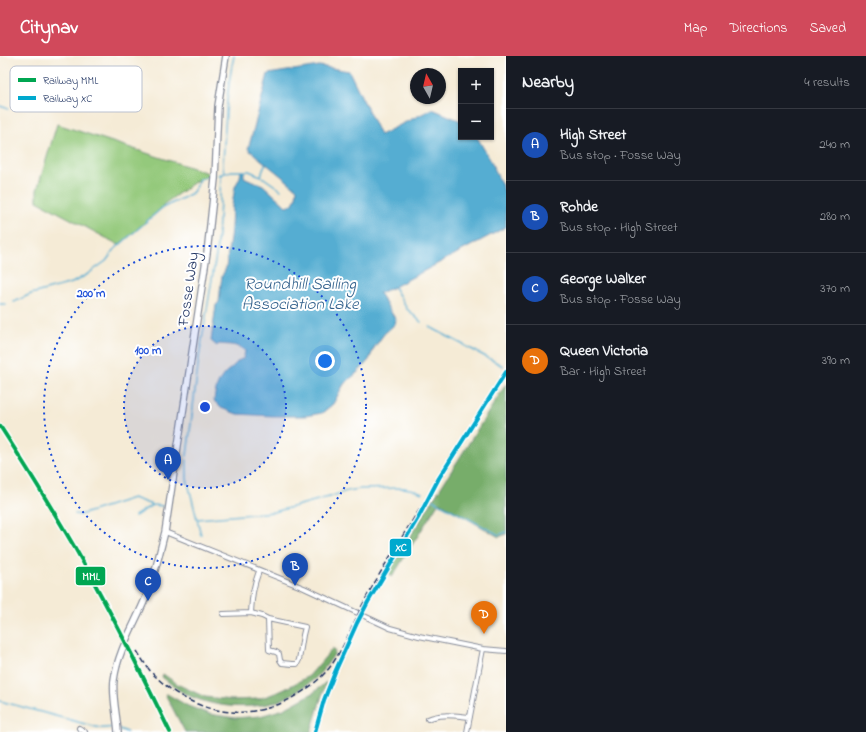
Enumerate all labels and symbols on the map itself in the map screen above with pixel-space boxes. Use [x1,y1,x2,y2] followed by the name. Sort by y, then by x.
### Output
[10,66,142,112] legend
[410,68,446,104] north arrow
[43,73,99,90] text: Railway MML
[43,91,92,108] text: Railway XC
[172,250,206,329] street label: Fosse Way
[241,272,360,317] water label: Roundhill Sailing Association Lake
[76,285,106,303] text: 200 m
[135,342,162,360] text: 100 m
[315,351,335,371] your location
[198,400,212,414] centre of rings
[155,447,181,480] pin: A
[389,538,412,557] line badge: XC
[395,540,407,556] text: XC
[282,553,308,586] pin: B
[75,566,106,586] line badge: MML
[135,568,161,601] pin: C
[82,569,101,585] text: MML
[471,601,497,634] pin: D

